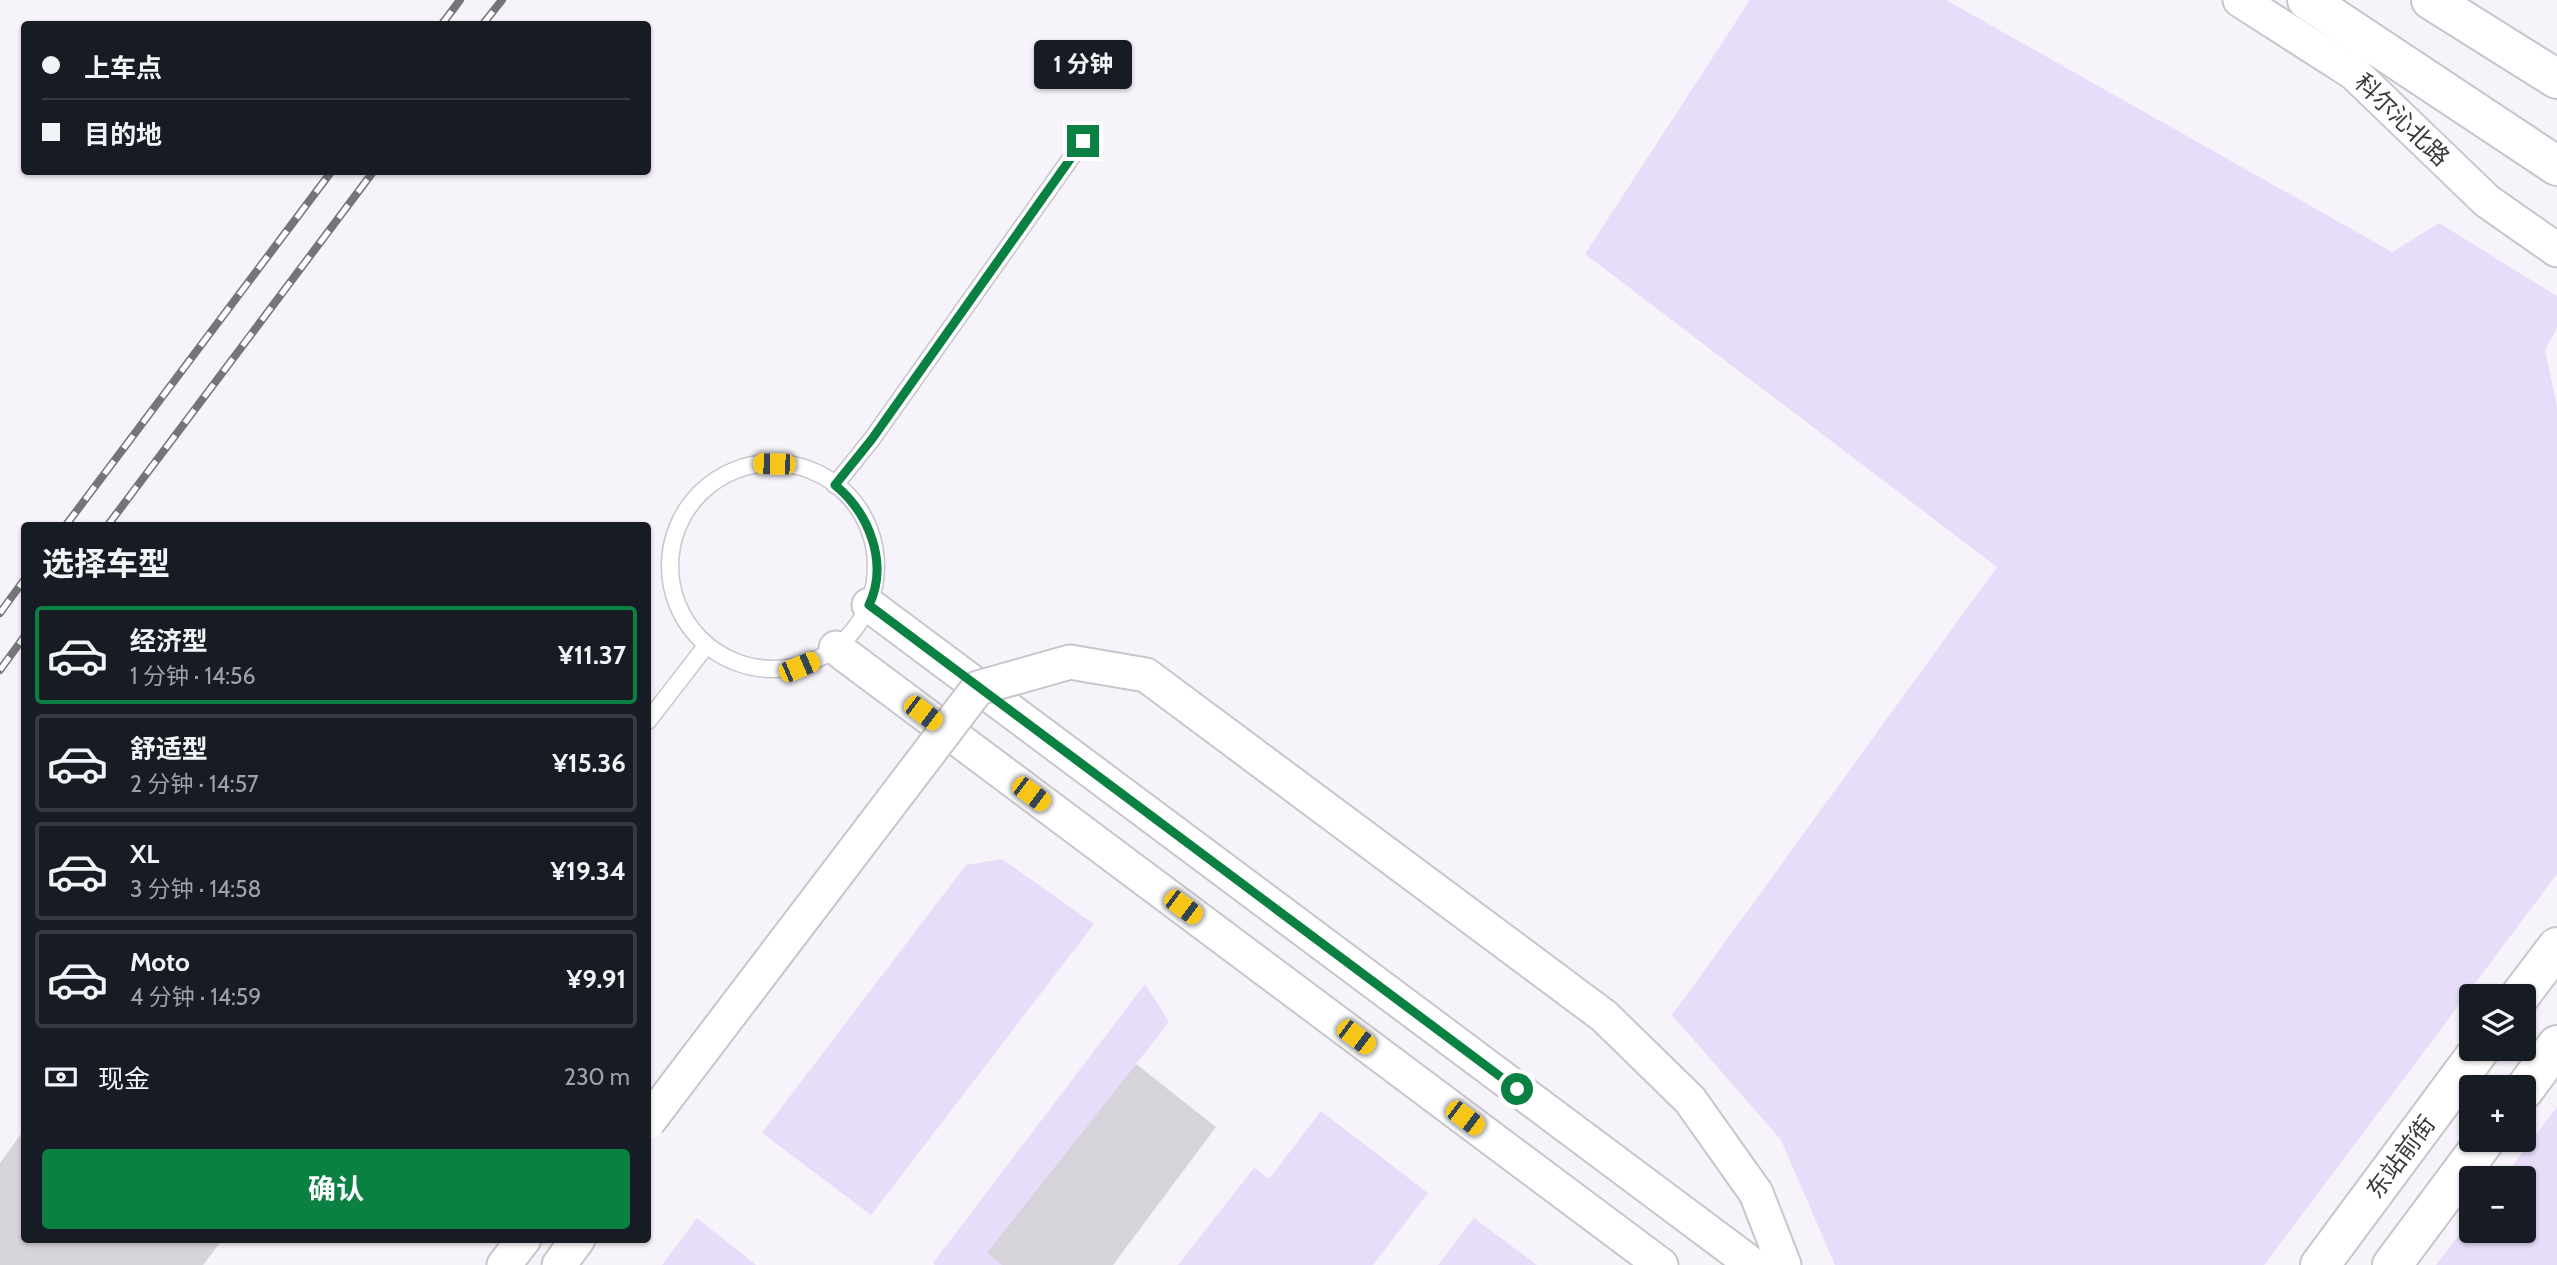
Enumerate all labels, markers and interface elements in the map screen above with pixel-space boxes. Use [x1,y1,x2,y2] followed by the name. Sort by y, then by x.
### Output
[1034,40,1132,88] callout: 1 分钟
[1053,50,1113,78] text: 1 分钟
[84,52,162,84] text: 上车点
[2349,68,2456,172] street label: 科尔沁北路
[84,119,162,151] text: 目的地
[1067,125,1099,157] route end
[753,453,796,475] car
[42,544,170,583] text: 选择车型
[46,624,109,687] icon: car
[130,625,208,657] text: 经济型
[558,639,626,671] text: ¥11.37
[776,649,823,685] car
[130,662,256,690] text: 1 分钟 · 14:56
[900,692,947,734] car
[46,732,109,795] icon: car
[130,733,208,765] text: 舒适型
[552,747,626,779] text: ¥15.36
[130,770,259,798] text: 2 分钟 · 14:57
[1008,773,1055,815] car
[130,838,159,870] text: XL
[46,840,109,903] icon: car
[551,855,626,887] text: ¥19.34
[130,875,261,903] text: 3 分钟 · 14:58
[1160,886,1207,928] car
[130,946,190,978] text: Moto
[46,948,109,1011] icon: car
[567,963,626,995] text: ¥9.91
[130,983,261,1011] text: 4 分钟 · 14:59
[2459,984,2536,1243] map controls
[2459,984,2536,1061] button: layers
[1333,1016,1380,1058] car
[42,1058,80,1096] icon: cash
[98,1063,150,1095] text: 现金
[564,1063,630,1091] text: 230 m
[1501,1073,1533,1105] route start
[2459,1075,2536,1152] button: +
[1442,1097,1489,1139] car
[2360,1110,2441,1204] street label: 东站前街
[42,1149,630,1229] button: 确认
[2459,1166,2536,1243] button: −

